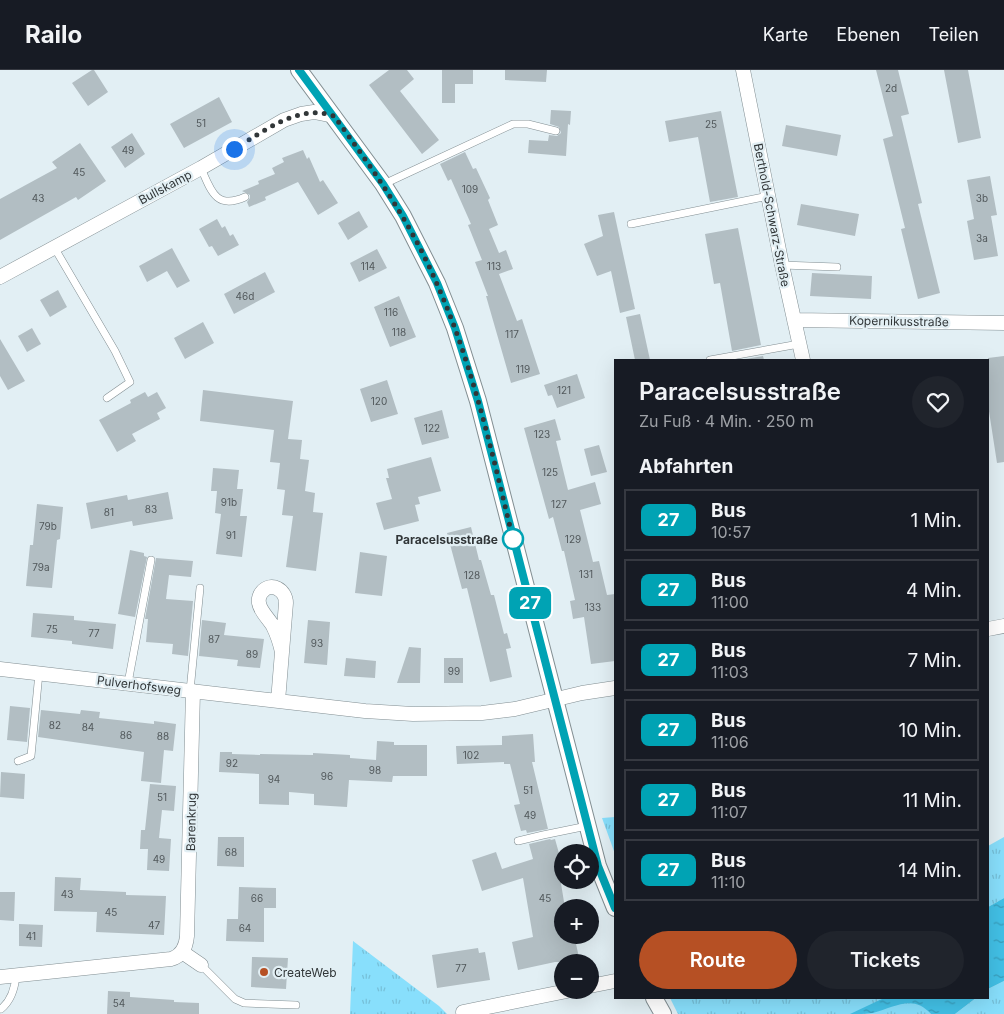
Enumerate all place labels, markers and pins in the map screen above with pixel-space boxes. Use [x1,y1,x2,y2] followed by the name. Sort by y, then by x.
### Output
[502,528,524,550] marker: Paracelsusstraße
[396,532,498,547] place label: Paracelsusstraße
[274,965,337,980] place label: CreateWeb
[258,966,270,978] marker: CreateWeb

